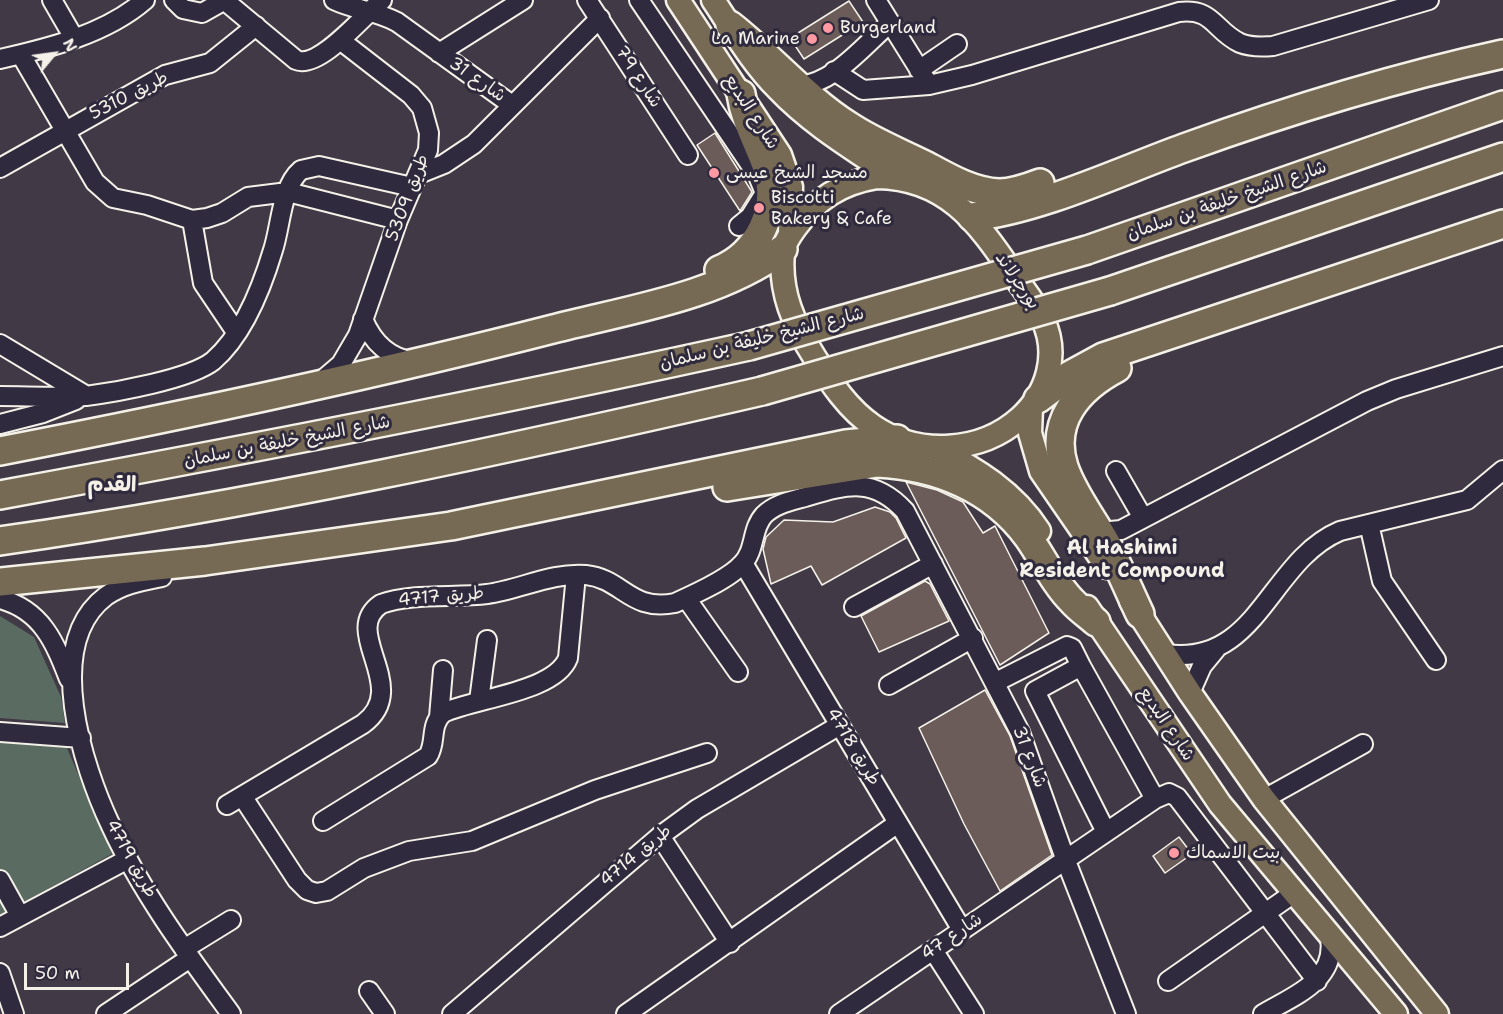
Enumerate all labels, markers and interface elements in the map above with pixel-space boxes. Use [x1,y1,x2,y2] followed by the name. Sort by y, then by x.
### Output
[840,17,936,39] place label: Burgerland
[821,21,835,35] marker: Burgerland
[24,24,84,84] north arrow
[711,28,800,50] place label: La Marine
[805,32,819,46] marker: La Marine
[58,34,82,56] text: N
[610,42,666,112] street label: شارع 79
[444,53,510,107] street label: شارع 31
[86,67,172,125] street label: طريق 5310
[719,70,783,154] street label: شارع البديع
[382,152,434,244] street label: طريق 5309
[1124,157,1330,245] street label: شارع الشيخ خليفة بن سلمان
[726,162,868,184] place label: مسجد الشيخ عيسى
[707,166,721,180] marker: مسجد الشيخ عيسى
[771,187,892,230] place label: Biscotti Bakery & Cafe
[752,201,766,215] marker: Biscotti Bakery & Cafe
[990,248,1044,314] street label: بورجرلاند
[658,303,866,375] street label: شارع الشيخ خليفة بن سلمان
[182,411,392,473] street label: شارع الشيخ خليفة بن سلمان
[88,473,136,499] district label: القدم
[1019,537,1225,584] district label: Al Hashimi Resident Compound
[397,582,485,612] street label: طريق 4717
[1133,683,1199,765] street label: شارع البديع
[821,704,885,790] street label: طريق 4718
[1007,723,1051,791] street label: شارع 31
[101,816,161,902] street label: طريق 4719
[596,820,676,892] street label: طريق 4714
[1186,842,1280,864] place label: بيت الاسماك
[1167,846,1181,860] marker: بيت الاسماك
[917,909,987,965] street label: شارع 47
[27,951,132,989] scale bar
[35,961,80,985] text: 50 m

